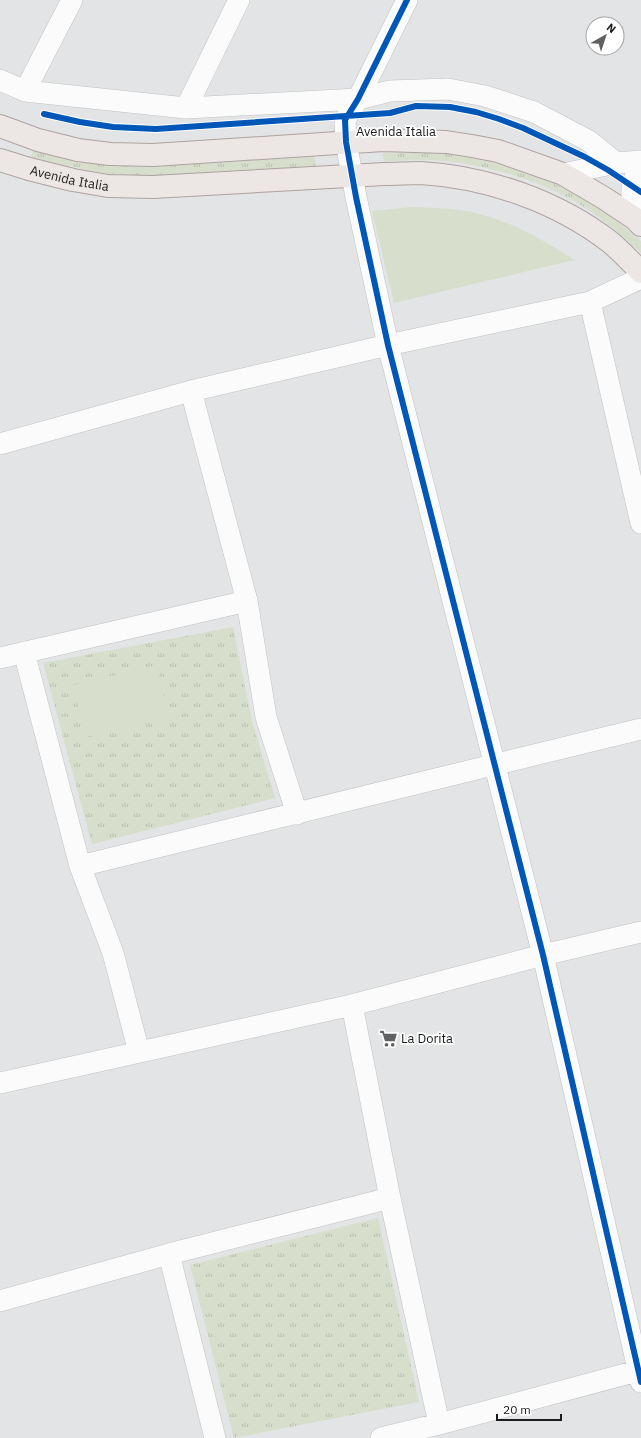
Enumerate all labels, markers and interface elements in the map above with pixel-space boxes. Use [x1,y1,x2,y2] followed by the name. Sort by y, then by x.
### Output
[585,16,625,56] north arrow
[604,20,619,36] text: N
[356,123,436,140] street label: Avenida Italia
[28,162,110,195] street label: Avenida Italia
[378,1028,398,1048] supermarket icon: La Dorita
[401,1030,453,1047] place label: La Dorita
[497,1396,561,1422] scale bar
[503,1402,531,1417] text: 20 m

